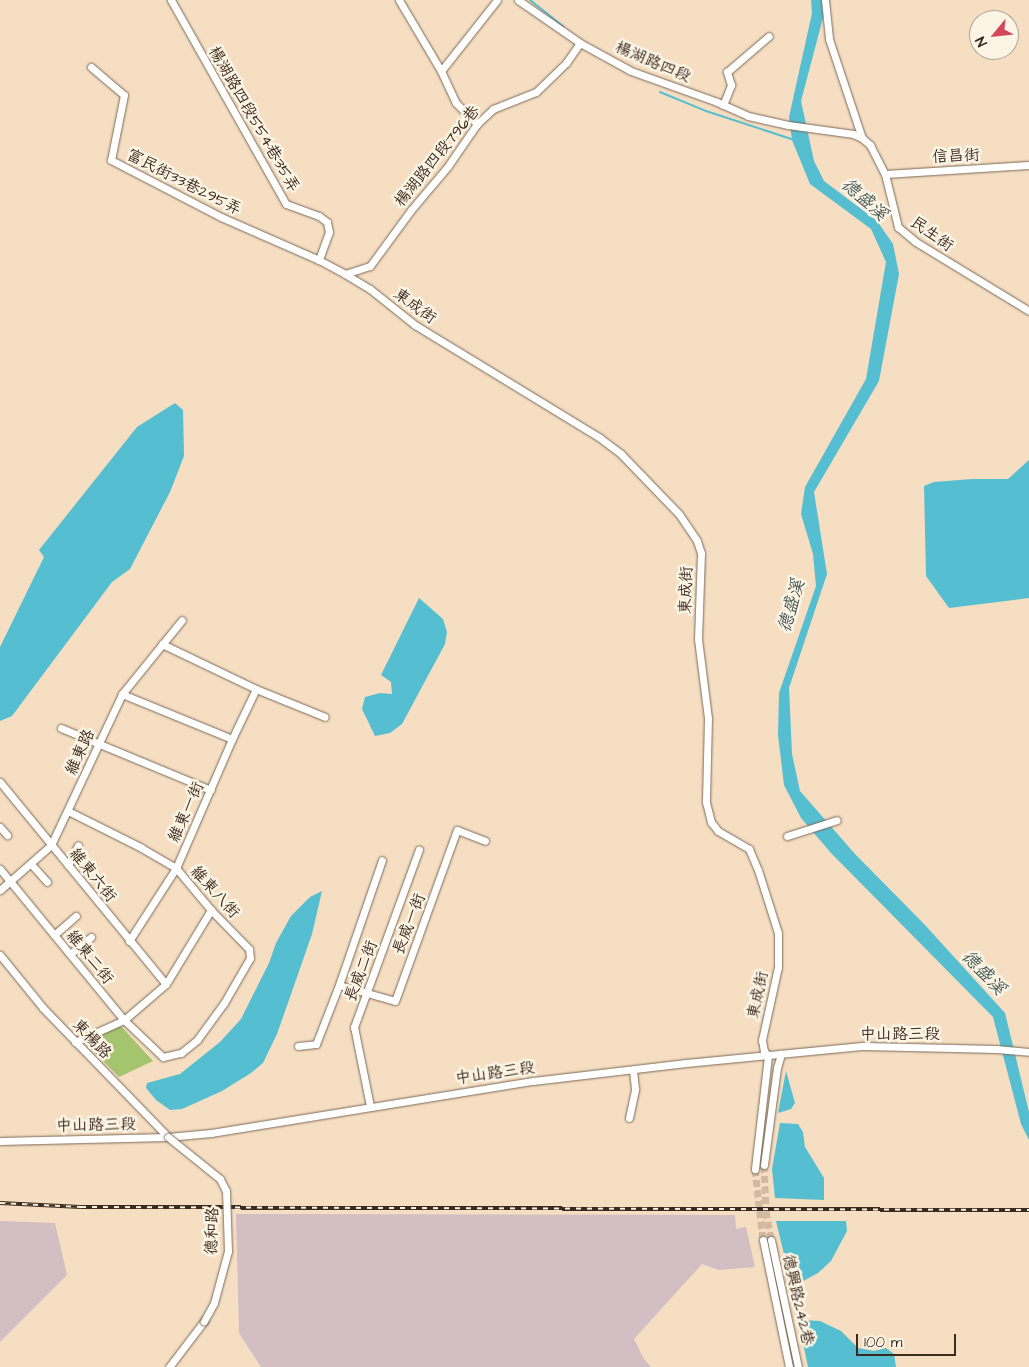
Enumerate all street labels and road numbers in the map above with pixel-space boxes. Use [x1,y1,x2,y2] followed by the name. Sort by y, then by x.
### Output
[612,38,694,86] street label: 楊湖路四段
[204,43,304,195] street label: 楊湖路四段554巷35弄
[390,101,484,211] street label: 楊湖路四段796巷
[124,145,244,219] street label: 富民街33巷295弄
[932,145,980,167] street label: 信昌街
[907,212,957,256] street label: 民生街
[390,284,440,328] street label: 東成街
[676,566,696,614] street label: 東成街
[61,726,99,778] street label: 維東路
[164,779,208,845] street label: 維東一街
[65,844,121,906] street label: 維東六街
[186,862,244,922] street label: 維東八街
[389,891,429,957] street label: 長威一街
[62,926,118,988] street label: 維東二街
[341,938,381,1004] street label: 長威二街
[744,970,772,1020] street label: 東成街
[68,1015,116,1063] street label: 東楊路
[860,1024,940,1044] street label: 中山路三段
[454,1058,536,1088] street label: 中山路三段
[56,1115,136,1135] street label: 中山路三段
[202,1207,222,1255] street label: 德和路
[778,1252,818,1348] street label: 德興路242巷

